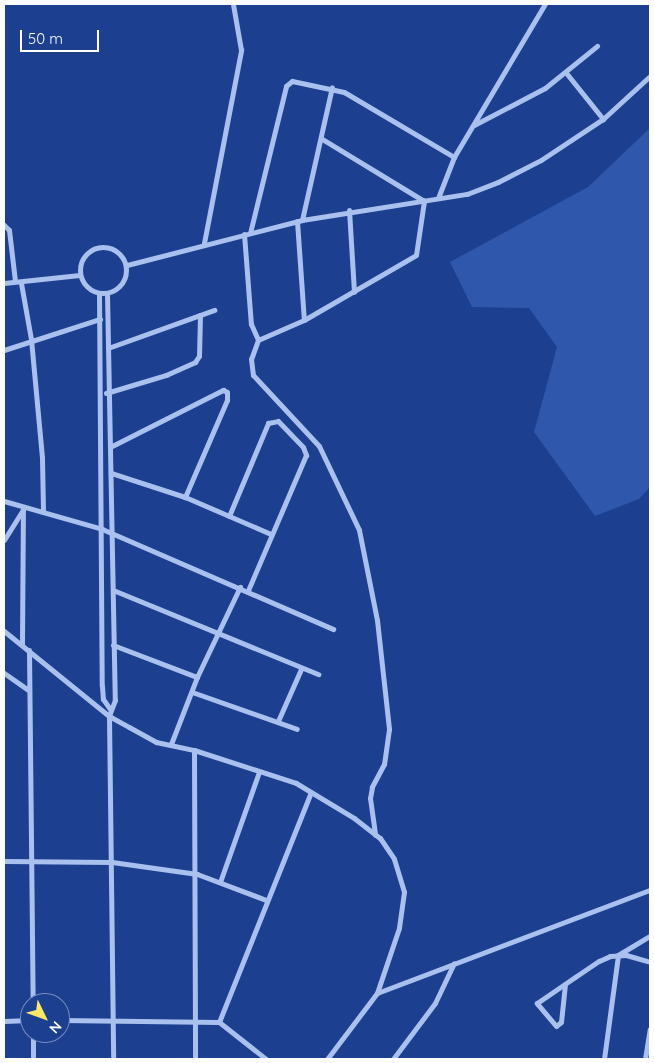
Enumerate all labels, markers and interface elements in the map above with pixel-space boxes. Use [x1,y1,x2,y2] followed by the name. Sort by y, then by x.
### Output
[22,20,101,52] scale bar
[28,29,63,48] text: 50 m
[20,993,70,1043] north arrow
[45,1018,66,1037] text: N

